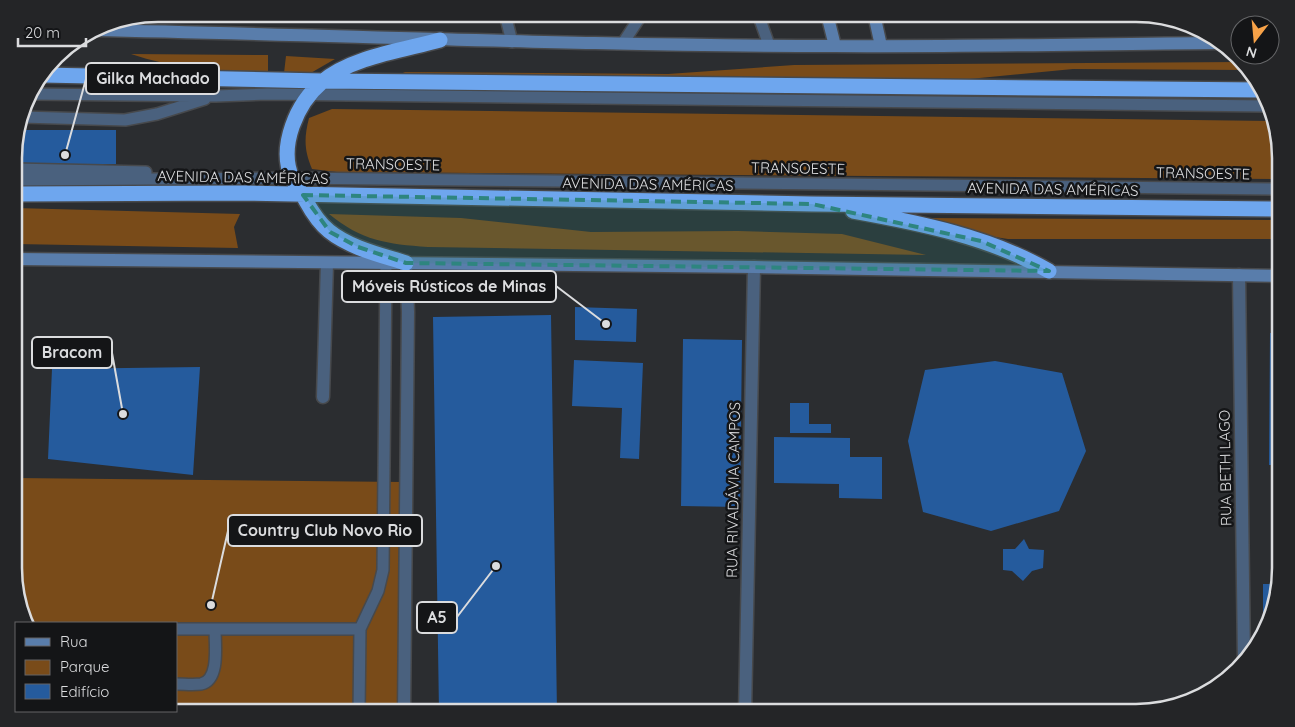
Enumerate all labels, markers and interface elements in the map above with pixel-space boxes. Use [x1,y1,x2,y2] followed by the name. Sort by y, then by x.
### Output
[18,15,85,47] scale bar
[1230,15,1280,65] north arrow
[25,23,60,42] text: 20 m
[1244,42,1259,63] text: N
[86,63,219,94] callout: Gilka Machado
[96,68,210,88] text: Gilka Machado
[346,154,440,174] street label: TRANSOESTE
[751,158,845,178] street label: TRANSOESTE
[1156,163,1250,183] street label: TRANSOESTE
[157,166,329,188] street label: AVENIDA DAS AMÉRICAS
[562,173,734,195] street label: AVENIDA DAS AMÉRICAS
[967,178,1139,200] street label: AVENIDA DAS AMÉRICAS
[342,271,556,302] callout: Móveis Rústicos de Minas
[352,276,546,296] text: Móveis Rústicos de Minas
[32,337,112,368] callout: Bracom
[42,342,102,362] text: Bracom
[722,402,744,578] street label: RUA RIVADÁVIA CAMPOS
[1214,410,1236,526] street label: RUA BETH LAGO
[228,515,422,546] callout: Country Club Novo Rio
[238,520,412,540] text: Country Club Novo Rio
[417,602,457,633] callout: A5
[427,607,447,627] text: A5
[15,622,178,712] legend
[60,632,88,651] text: Rua
[60,657,110,676] text: Parque
[60,682,109,701] text: Edifício

